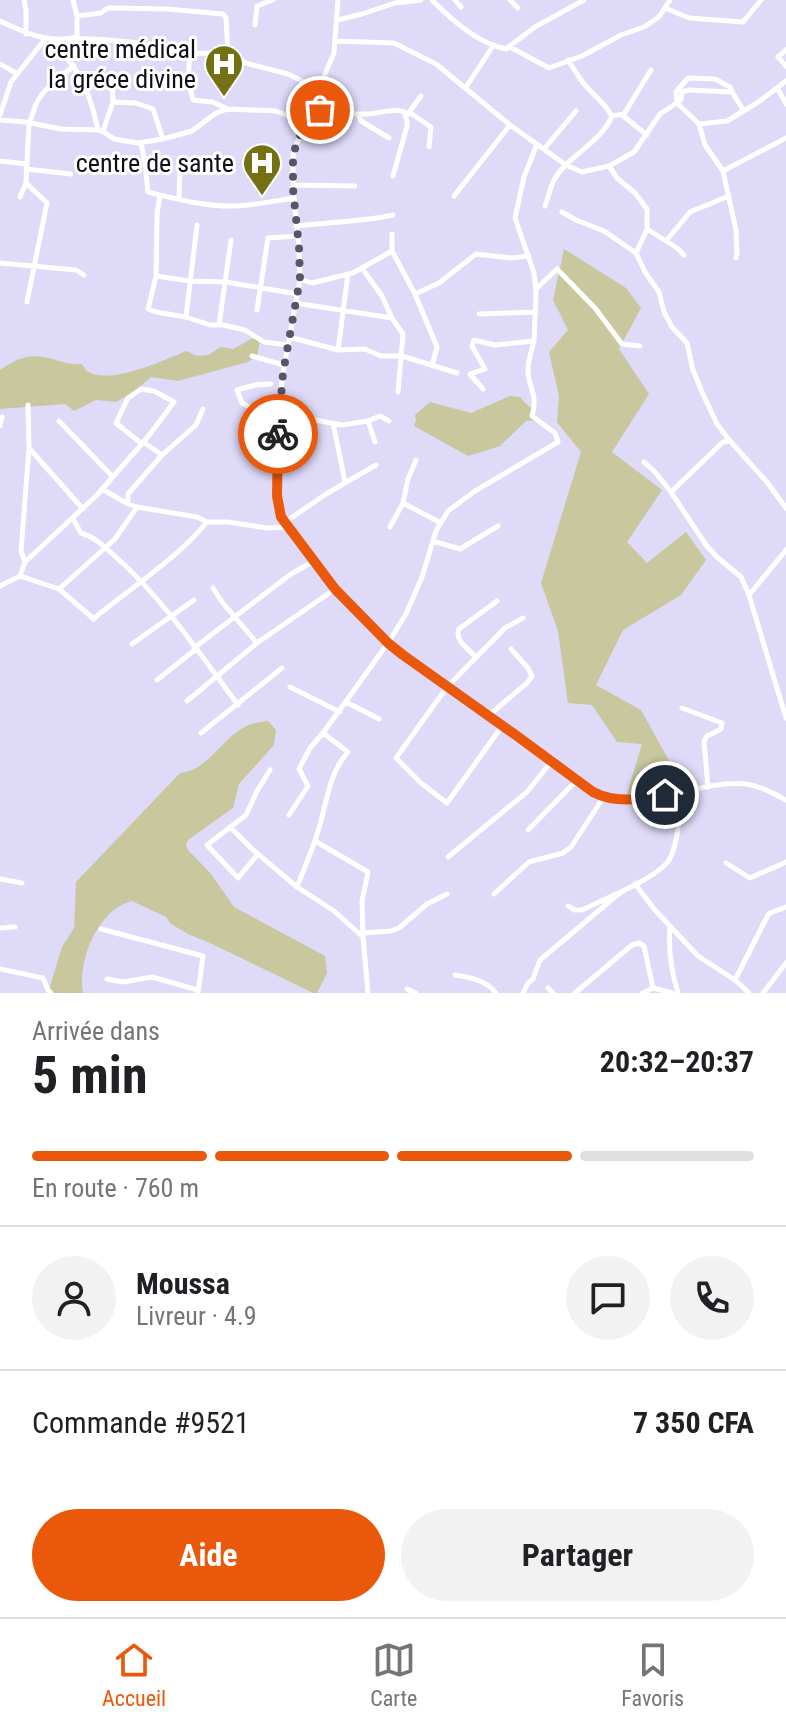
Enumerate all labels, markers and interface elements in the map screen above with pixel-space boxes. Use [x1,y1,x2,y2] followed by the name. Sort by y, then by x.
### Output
[45,34,196,94] place label: centre médical la gréce divine
[203,43,245,98] hospital icon: centre médical la gréce divine
[286,76,354,144] pin
[298,88,342,132] icon: bag
[241,142,283,197] hospital icon: centre de sante
[76,148,234,178] place label: centre de sante
[238,394,318,474] courier
[256,412,300,456] icon: bike
[631,761,699,829] pin
[643,773,687,817] icon: home
[32,1016,160,1046] text: Arrivée dans
[600,1044,754,1079] text: 20:32–20:37
[32,1045,148,1106] text: 5 min
[32,1173,199,1203] text: En route · 760 m
[32,1256,116,1340] button: person
[566,1256,650,1340] button: chat
[670,1256,754,1340] button: phone
[136,1266,230,1301] text: Moussa
[136,1301,257,1331] text: Livreur · 4.9
[32,1405,250,1440] text: Commande #9521
[633,1405,754,1440] text: 7 350 CFA
[32,1509,385,1601] button: Aide
[401,1509,754,1601] button: Partager
[102,1638,166,1711] tab: Accueil
[370,1638,417,1711] tab: Carte
[621,1638,684,1711] tab: Favoris

